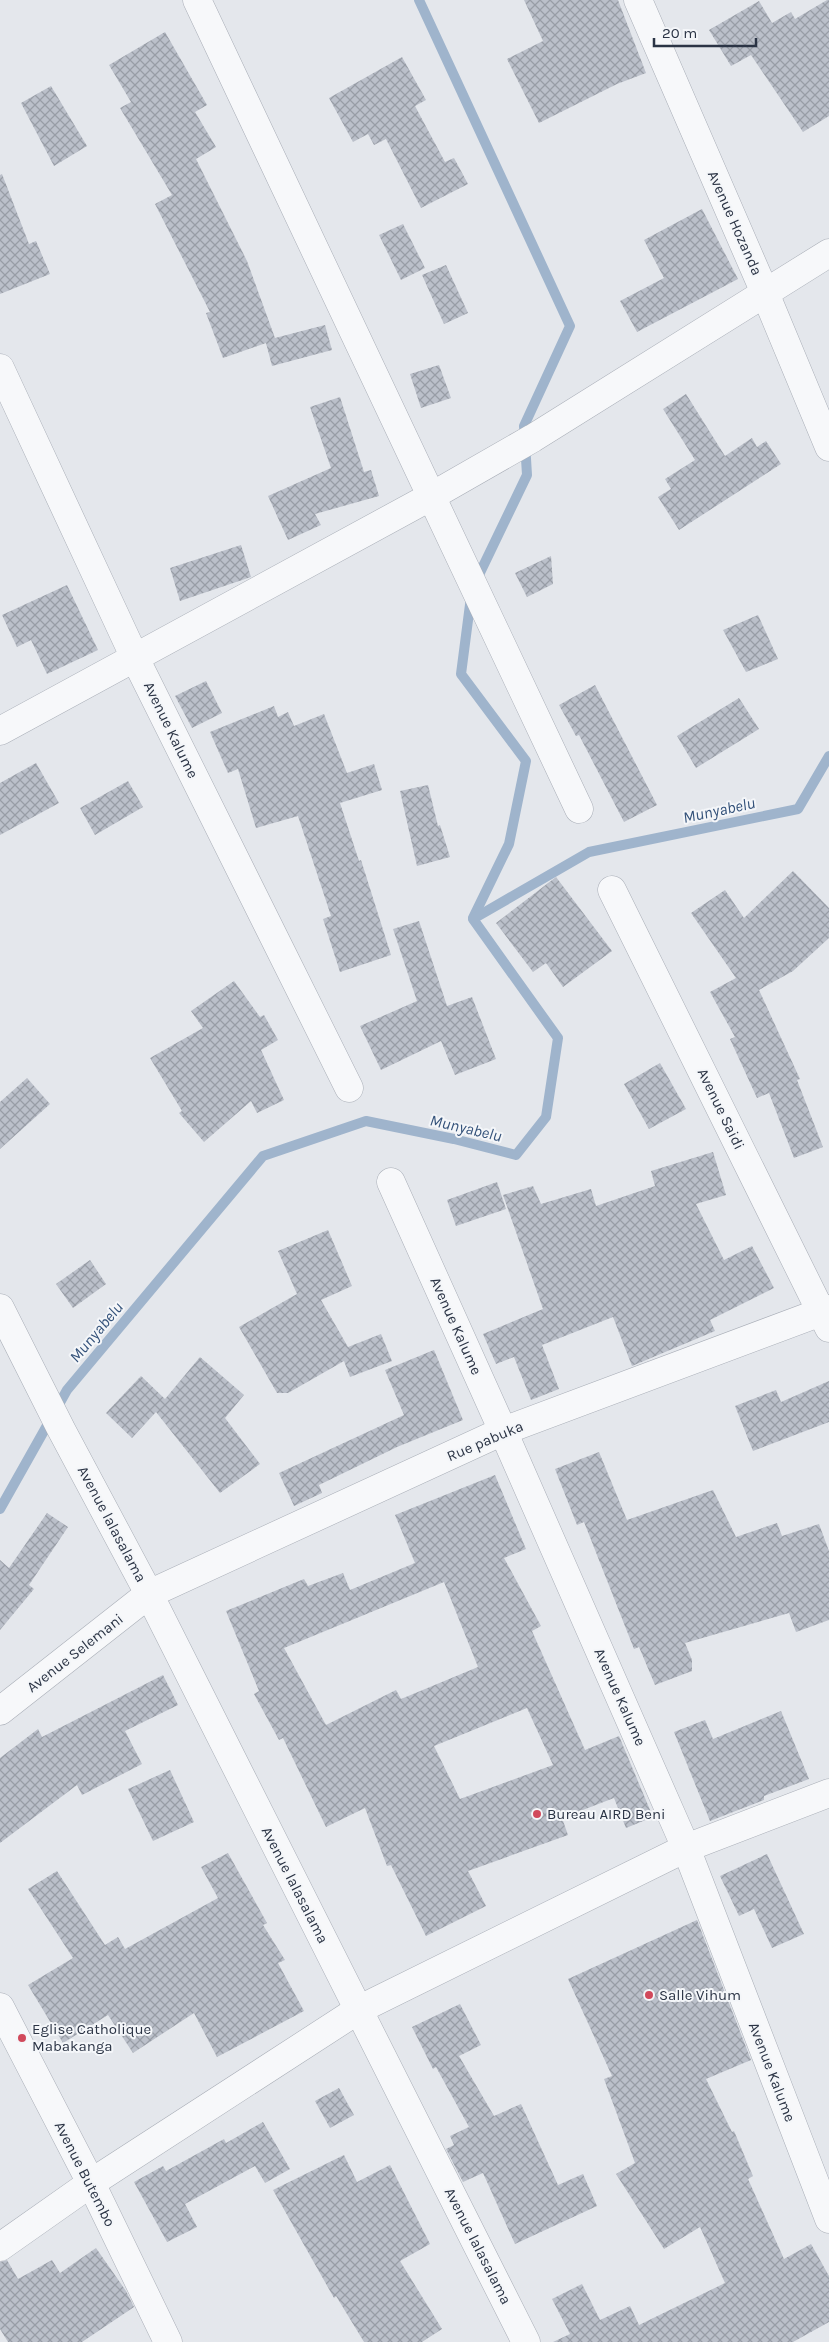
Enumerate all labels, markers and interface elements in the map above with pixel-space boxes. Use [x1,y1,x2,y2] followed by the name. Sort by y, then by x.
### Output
[654,15,756,47] scale bar
[662,24,697,42] text: 20 m
[704,168,766,278] street label: Avenue Hozanda
[140,679,202,781] street label: Avenue Kalume
[681,793,757,827] water label: Munyabelu
[694,1065,748,1153] street label: Avenue Saidi
[428,1111,504,1145] water label: Munyabelu
[426,1274,486,1378] street label: Avenue Kalume
[65,1298,127,1366] water label: Munyabelu
[444,1417,526,1465] street label: Rue pabuka
[74,1463,150,1585] street label: Avenue lalasalama
[23,1610,127,1696] street label: Avenue Selemani
[590,1645,650,1749] street label: Avenue Kalume
[547,1805,665,1823] place label: Bureau AIRD Beni
[531,1808,543,1820] marker: Bureau AIRD Beni
[258,1824,332,1946] street label: Avenue lalasalama
[659,1986,741,2004] place label: Salle Vihum
[643,1989,655,2001] marker: Salle Vihum
[32,2020,151,2055] place label: Eglise Catholique Mabakanga
[745,2020,799,2124] street label: Avenue Kalume
[16,2032,28,2044] marker: Eglise Catholique Mabakanga
[51,2118,119,2230] street label: Avenue Butembo
[441,2185,515,2307] street label: Avenue lalasalama

